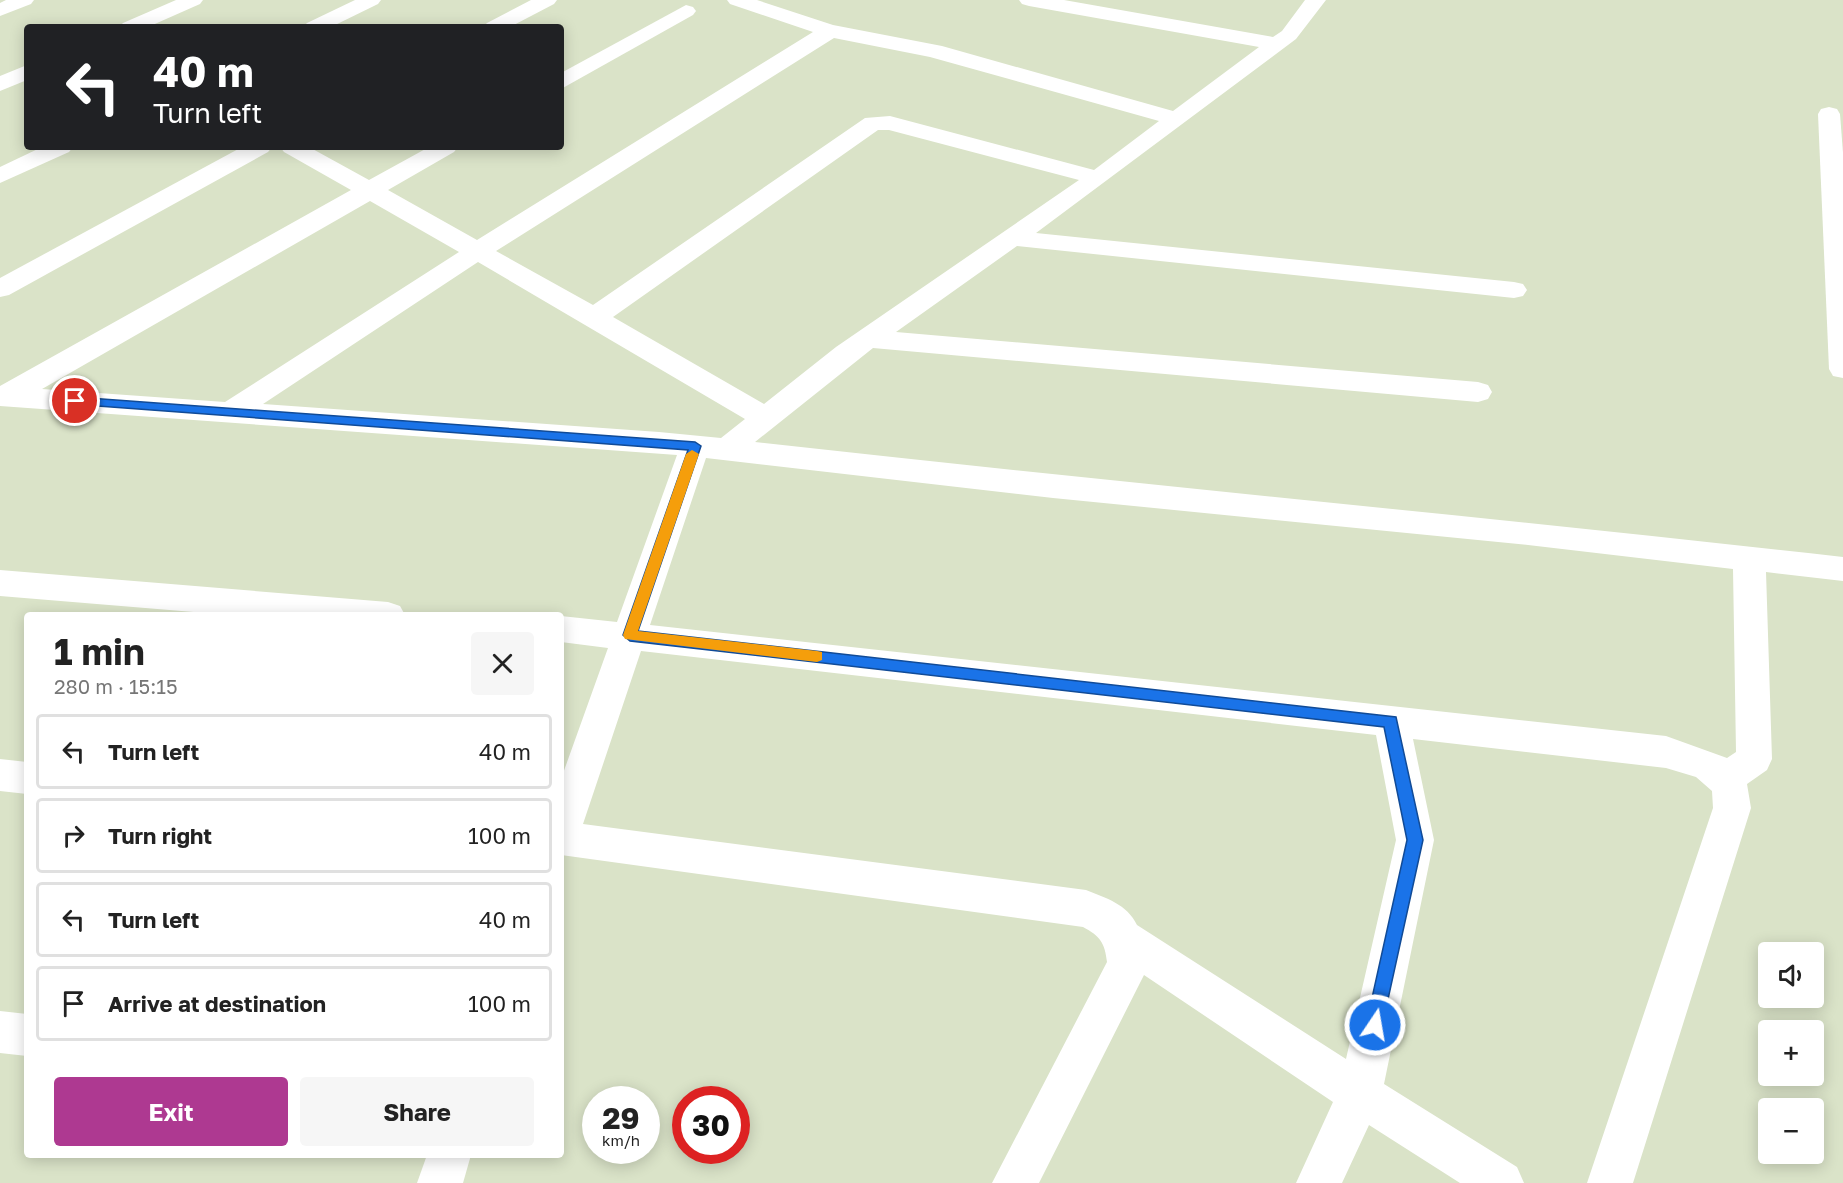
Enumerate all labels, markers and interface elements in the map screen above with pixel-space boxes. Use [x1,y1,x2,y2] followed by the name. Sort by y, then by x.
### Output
[153,46,254,96] text: 40 m
[54,48,132,126] icon: left
[153,97,262,129] text: Turn left
[49,375,100,426] pin
[58,384,91,417] icon: arrive
[54,630,145,673] text: 1 min
[471,632,534,695] button: close
[54,674,178,698] text: 280 m · 15:15
[57,735,90,768] icon: left
[108,738,199,765] text: Turn left
[479,738,531,765] text: 40 m
[57,819,90,852] icon: right
[108,822,212,849] text: Turn right
[468,822,531,849] text: 100 m
[57,903,90,936] icon: left
[108,906,199,933] text: Turn left
[479,906,531,933] text: 40 m
[1758,942,1824,1164] map controls
[1758,942,1824,1008] button: sound
[57,987,90,1020] icon: arrive
[108,990,326,1017] text: Arrive at destination
[468,990,531,1017] text: 100 m
[1343,993,1407,1057] position arrow
[1758,1020,1824,1086] button: +
[54,1077,288,1146] button: Exit
[300,1077,534,1146] button: Share
[672,1086,750,1164] speed limit sign: 30
[1758,1098,1824,1164] button: −
[602,1100,640,1136] text: 29
[602,1131,640,1149] text: km/h

